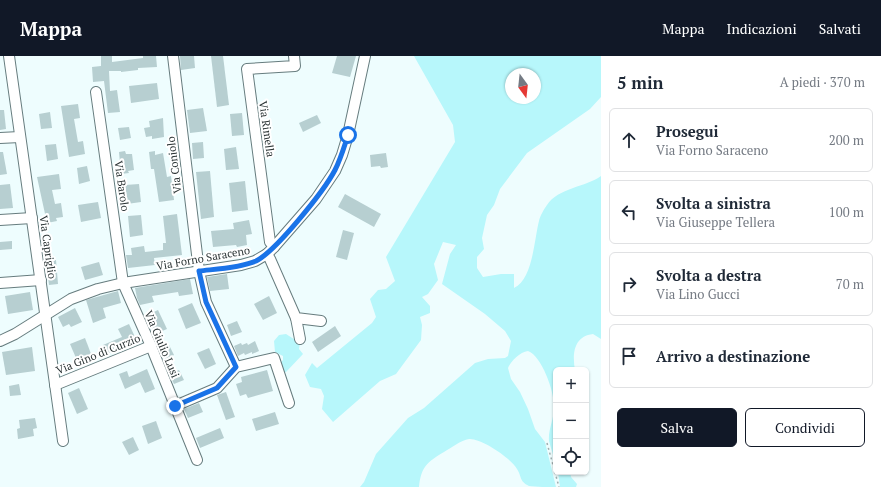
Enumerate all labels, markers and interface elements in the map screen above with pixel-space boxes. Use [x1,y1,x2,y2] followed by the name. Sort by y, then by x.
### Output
[20,16,82,41] text: Mappa
[662,19,704,38] text: Mappa
[726,19,797,38] text: Indicazioni
[819,19,861,38] text: Salvati
[505,68,541,104] north arrow
[617,71,664,94] text: 5 min
[780,73,865,91] text: A piedi · 370 m
[256,100,278,158] street label: Via Rimella
[656,121,719,141] text: Prosegui
[339,126,357,144] route start
[618,129,640,151] icon: ahead
[829,131,864,149] text: 200 m
[164,136,184,194] street label: Via Coniolo
[656,141,768,159] text: Via Forno Saraceno
[112,160,132,212] street label: Via Barolo
[656,193,771,213] text: Svolta a sinistra
[618,201,640,223] icon: left
[829,203,864,221] text: 100 m
[656,213,775,231] text: Via Giuseppe Tellera
[37,214,59,280] street label: Via Capriglio
[155,243,251,273] street label: Via Forno Saraceno
[656,265,762,285] text: Svolta a destra
[618,273,640,295] icon: right
[836,275,864,293] text: 70 m
[656,285,740,303] text: Via Lino Gucci
[141,308,183,380] street label: Via Giulio Lusi
[54,331,142,377] street label: Via Gino di Curzio
[618,345,640,367] icon: arrive
[656,346,810,366] text: Arrivo a destinazione
[553,367,589,475] map controls
[553,367,589,403] button: +
[166,397,184,415] route end
[553,403,589,439] button: −
[617,408,737,447] button: Salva
[745,408,865,447] button: Condividi
[553,439,589,475] button: locate

